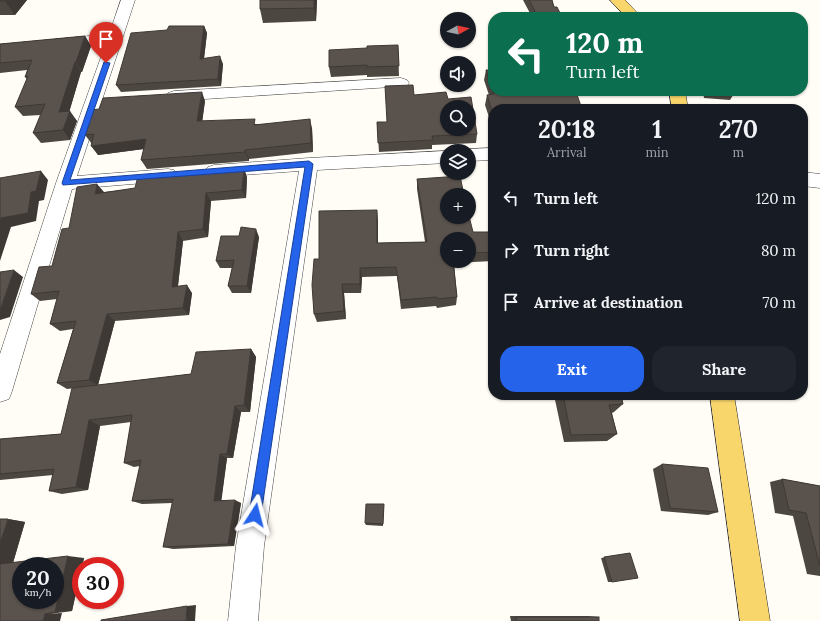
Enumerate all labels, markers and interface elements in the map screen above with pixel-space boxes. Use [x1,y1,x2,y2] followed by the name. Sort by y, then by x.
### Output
[440,12,476,48] north arrow
[440,12,476,268] map controls
[89,22,123,63] pin
[566,25,643,61] text: 120 m
[95,28,117,50] icon: arrive
[500,28,552,80] icon: left
[440,56,476,92] button: sound
[566,60,639,83] text: Turn left
[440,100,476,136] button: search
[538,114,596,145] text: 20:18
[652,114,662,145] text: 1
[719,114,758,145] text: 270
[440,144,476,180] button: layers
[547,144,587,161] text: Arrival
[646,144,669,161] text: min
[733,144,744,161] text: m
[500,187,522,209] icon: left
[440,188,476,224] button: +
[534,189,598,208] text: Turn left
[756,189,796,208] text: 120 m
[440,232,476,268] button: −
[500,239,522,261] icon: right
[534,241,610,260] text: Turn right
[761,241,796,260] text: 80 m
[500,291,522,313] icon: arrive
[534,293,683,312] text: Arrive at destination
[762,293,796,312] text: 70 m
[500,346,644,392] button: Exit
[652,346,796,392] button: Share
[234,494,276,536] position arrow
[72,557,124,609] speed limit sign: 30
[26,565,50,590] text: 20
[24,586,52,599] text: km/h

